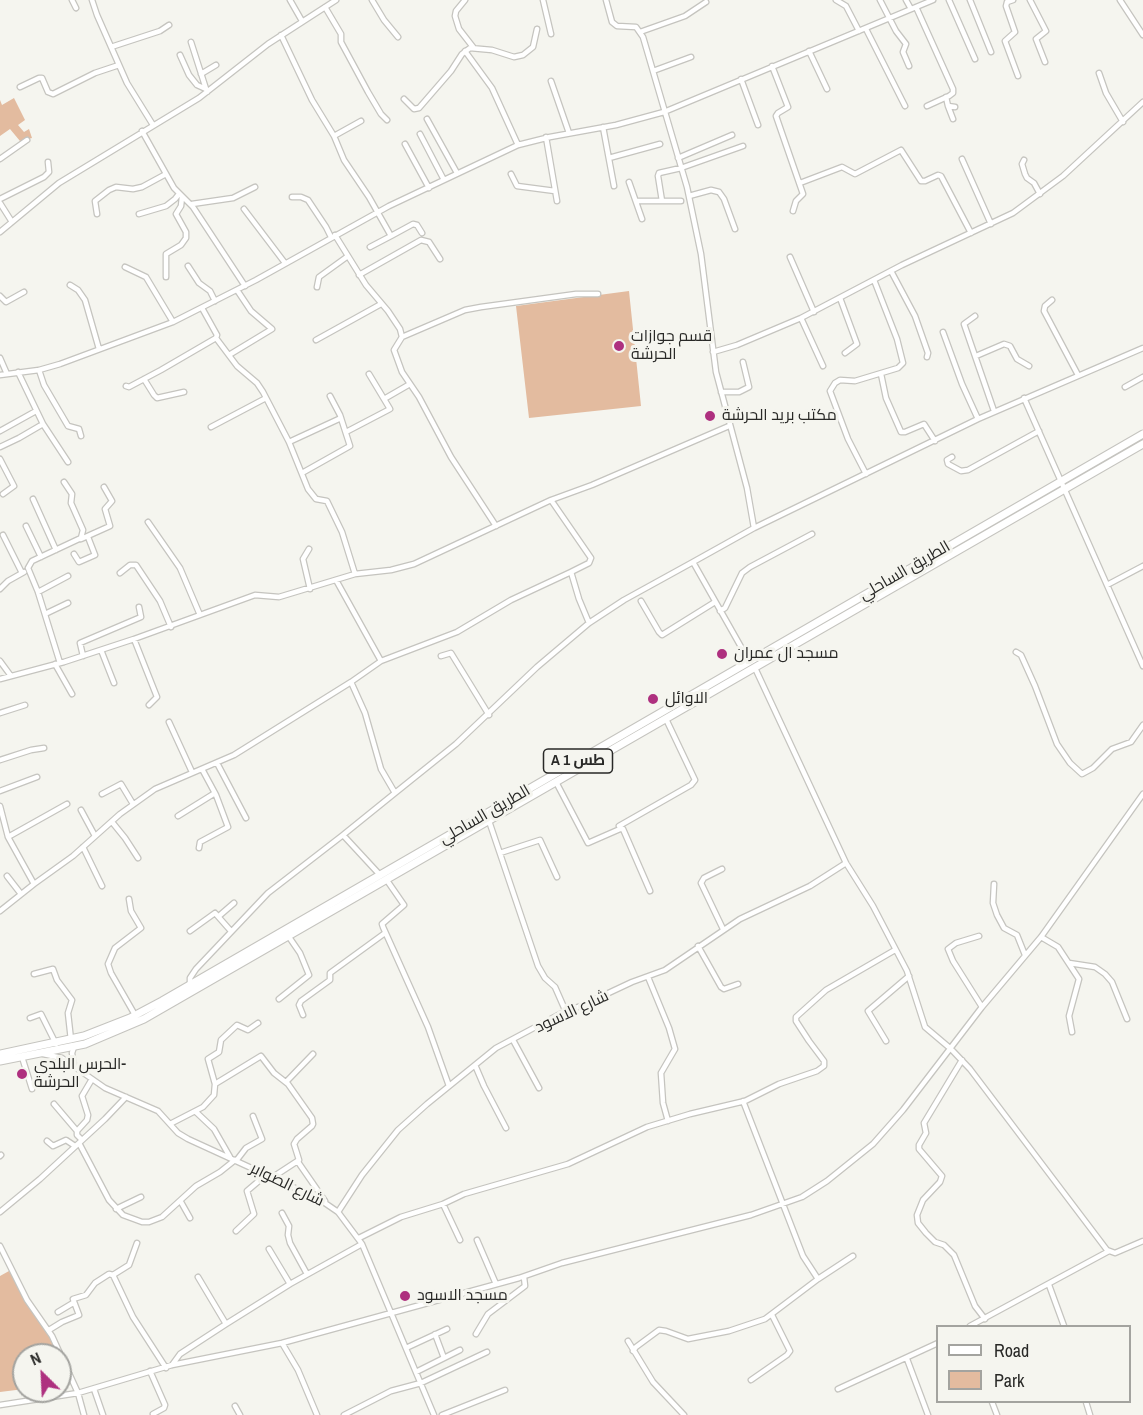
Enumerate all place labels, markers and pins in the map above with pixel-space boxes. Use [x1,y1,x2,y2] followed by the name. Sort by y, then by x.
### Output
[631,327,712,365] place label: قسم جوازات الحرشة
[612,339,626,353] marker: قسم جوازات الحرشة
[722,406,837,426] place label: مكتب بريد الحرشة
[703,409,717,423] marker: مكتب بريد الحرشة
[734,644,839,664] place label: مسجد ال عمران
[715,647,729,661] marker: مسجد ال عمران
[665,689,708,709] place label: الاوائل
[646,692,660,706] marker: الاوائل
[34,1055,126,1093] place label: الحرس البلدي- الحرشة
[15,1067,29,1081] marker: الحرس البلدي- الحرشة
[417,1286,508,1306] place label: مسجد الاسود
[398,1289,412,1303] marker: مسجد الاسود

